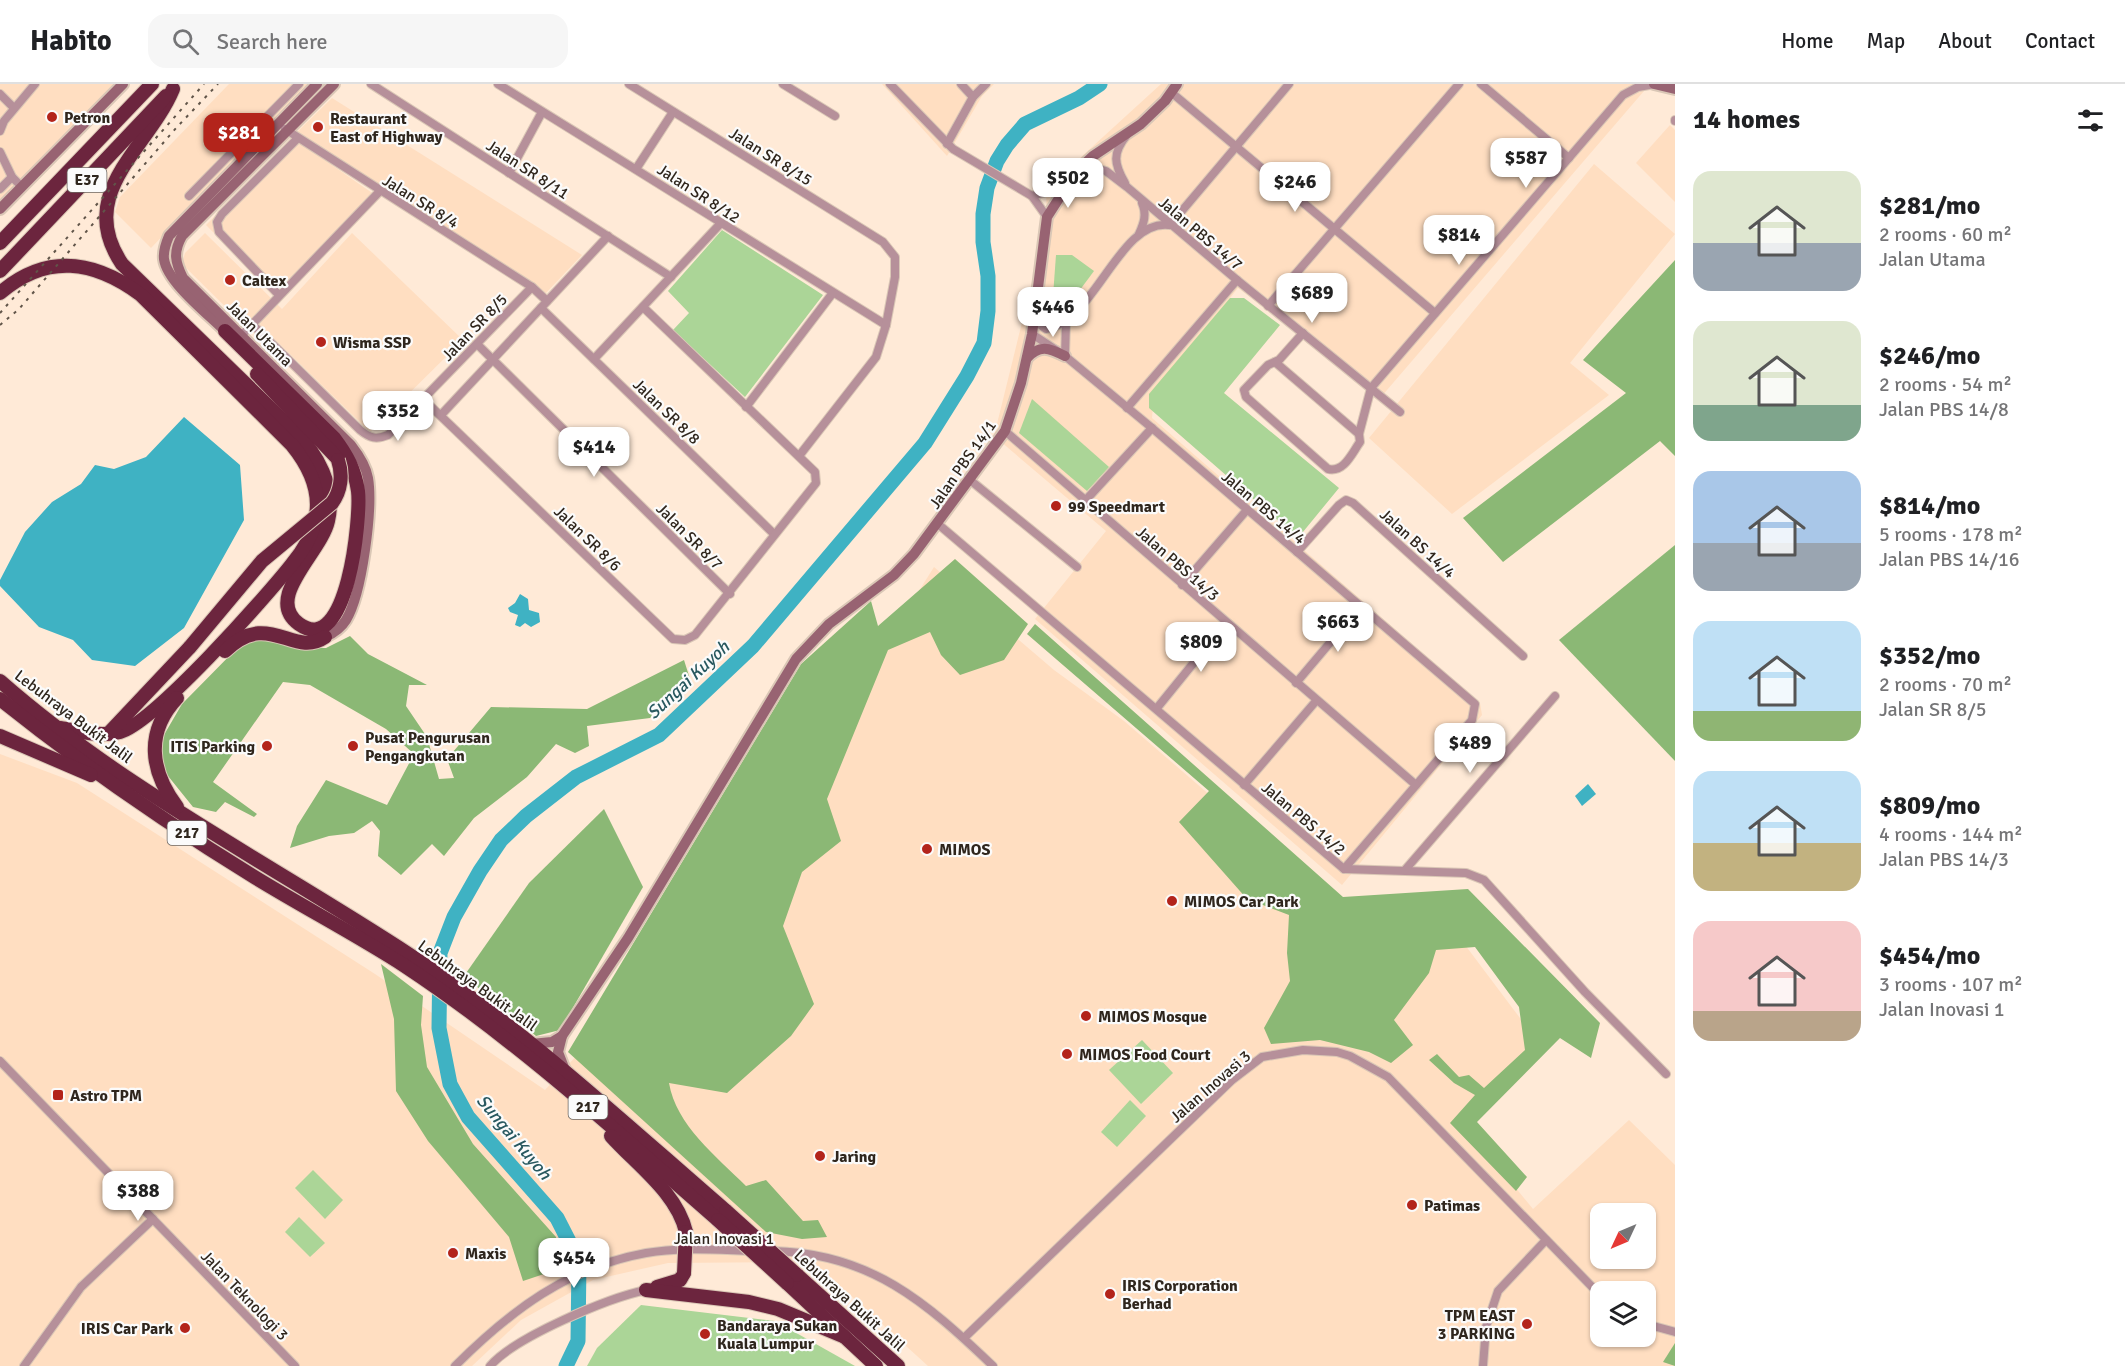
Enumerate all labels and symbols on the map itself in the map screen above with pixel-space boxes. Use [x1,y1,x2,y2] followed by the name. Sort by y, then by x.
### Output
[64,108,110,128] place label: Petron
[330,109,442,147] place label: Restaurant East of Highway
[45,110,59,124] marker: Petron
[203,113,275,164] pin: $281
[311,120,325,134] marker: Restaurant East of Highway
[725,123,816,190] street label: Jalan SR 8/15
[482,136,573,204] street label: Jalan SR 8/11
[1490,138,1562,189] pin: $587
[1032,158,1104,209] pin: $502
[653,160,744,228] street label: Jalan SR 8/12
[1259,162,1331,213] pin: $246
[68,168,106,192] road number: E37
[379,171,463,233] street label: Jalan SR 8/4
[1154,193,1247,275] street label: Jalan PBS 14/7
[1423,215,1495,266] pin: $814
[242,271,287,291] place label: Caltex
[223,273,237,287] marker: Caltex
[1276,273,1348,324] pin: $689
[1017,287,1089,338] pin: $446
[438,290,512,366] street label: Jalan SR 8/5
[222,297,296,371] street label: Jalan Utama
[333,333,411,353] place label: Wisma SSP
[314,335,328,349] marker: Wisma SSP
[628,375,704,449] street label: Jalan SR 8/8
[362,391,434,442] pin: $352
[925,416,1001,513] street label: Jalan PBS 14/1
[558,427,630,478] pin: $414
[1217,467,1310,549] street label: Jalan PBS 14/4
[1068,497,1165,517] place label: 99 Speedmart
[652,499,727,574] street label: Jalan SR 8/7
[1049,499,1063,513] marker: 99 Speedmart
[549,502,625,576] street label: Jalan SR 8/6
[1375,505,1459,583] street label: Jalan BS 14/4
[1132,522,1223,605] street label: Jalan PBS 14/3
[1302,602,1374,653] pin: $663
[1165,622,1237,673] pin: $809
[642,635,735,724] water label: Sungai Kuyoh
[10,666,137,768] street label: Lebuhraya Bukit Jalil
[1434,723,1506,774] pin: $489
[365,728,490,766] place label: Pusat Pengurusan Pengangkutan
[170,737,255,757] place label: ITIS Parking
[260,739,274,753] marker: ITIS Parking
[346,739,360,753] marker: Pusat Pengurusan Pengangkutan
[1257,778,1350,860] street label: Jalan PBS 14/2
[168,821,207,845] road number: 217
[939,840,990,860] place label: MIMOS
[920,842,934,856] marker: MIMOS
[1184,892,1299,912] place label: MIMOS Car Park
[1165,894,1179,908] marker: MIMOS Car Park
[414,936,541,1036] street label: Lebuhraya Bukit Jalil
[1098,1007,1207,1027] place label: MIMOS Mosque
[1079,1009,1093,1023] marker: MIMOS Mosque
[1079,1045,1210,1065] place label: MIMOS Food Court
[1166,1046,1255,1127] street label: Jalan Inovasi 3
[1060,1047,1074,1061] marker: MIMOS Food Court
[70,1086,142,1106] place label: Astro TPM
[51,1088,65,1102] marker: Astro TPM
[472,1090,557,1185] water label: Sungai Kuyoh
[568,1095,608,1119] road number: 217
[832,1147,877,1167] place label: Jaring
[813,1149,827,1163] marker: Jaring
[102,1171,174,1222] pin: $388
[1424,1196,1480,1216] place label: Patimas
[1405,1198,1419,1212] marker: Patimas
[1590,1203,1656,1269] north arrow
[674,1229,774,1249] street label: Jalan Inovasi 1
[538,1238,610,1289] pin: $454
[465,1244,506,1264] place label: Maxis
[446,1246,460,1260] marker: Maxis
[790,1246,909,1356] street label: Lebuhraya Bukit Jalil
[196,1247,292,1345] street label: Jalan Teknologi 3
[1122,1276,1238,1314] place label: IRIS Corporation Berhad
[1103,1287,1117,1301] marker: IRIS Corporation Berhad
[1438,1306,1516,1344] place label: TPM EAST 3 PARKING
[717,1316,838,1354] place label: Bandaraya Sukan Kuala Lumpur
[1520,1317,1534,1331] marker: TPM EAST 3 PARKING
[81,1319,174,1339] place label: IRIS Car Park
[178,1321,192,1335] marker: IRIS Car Park
[698,1327,712,1341] marker: Bandaraya Sukan Kuala Lumpur

